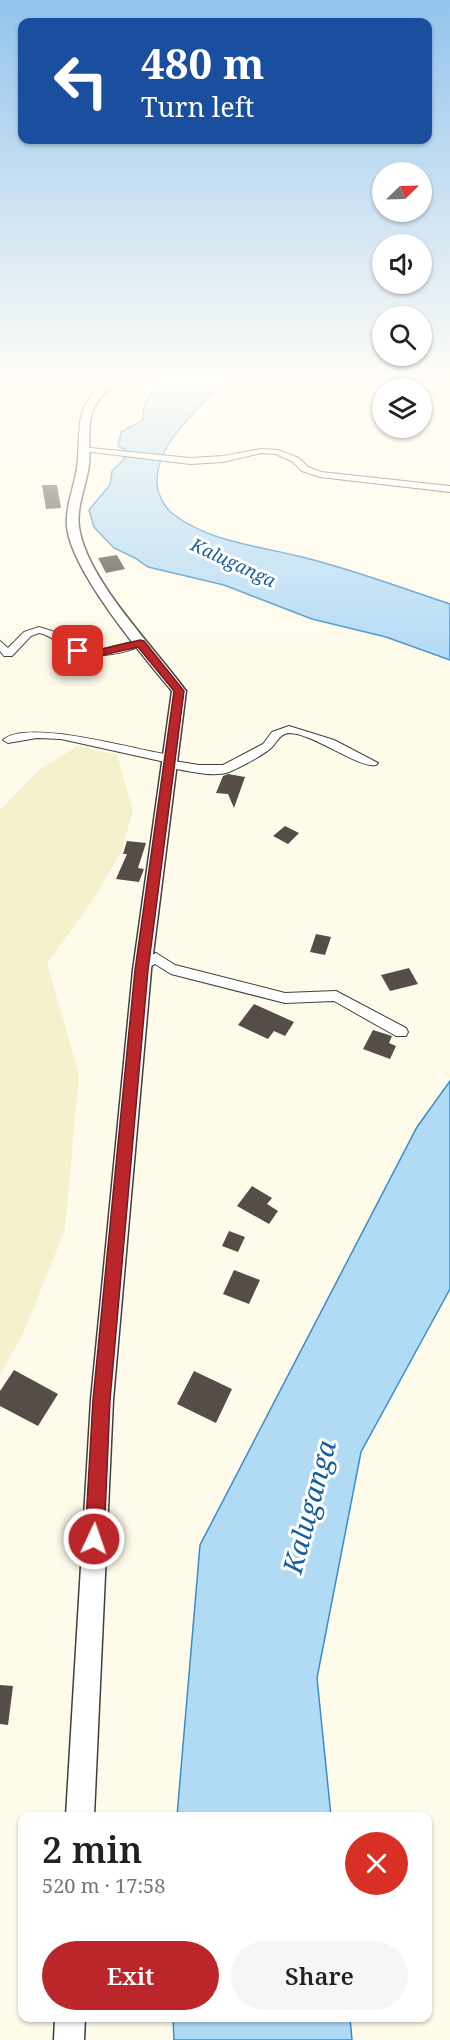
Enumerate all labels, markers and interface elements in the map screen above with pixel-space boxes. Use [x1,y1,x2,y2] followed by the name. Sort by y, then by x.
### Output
[141,34,265,91] text: 480 m
[42,42,120,120] icon: left
[141,88,254,125] text: Turn left
[372,162,432,222] north arrow
[372,162,432,438] map controls
[372,234,432,294] button: sound
[372,306,432,366] button: search
[372,378,432,438] button: layers
[186,532,280,592] water label: Kaluganga
[52,625,103,676] pin
[61,634,94,667] icon: arrive
[273,1436,344,1578] water label: Kaluganga
[62,1507,126,1571] position arrow
[42,1825,143,1874] text: 2 min
[345,1832,408,1895] button: close
[42,1872,165,1899] text: 520 m · 17:58
[42,1941,219,2010] button: Exit
[231,1941,408,2010] button: Share

